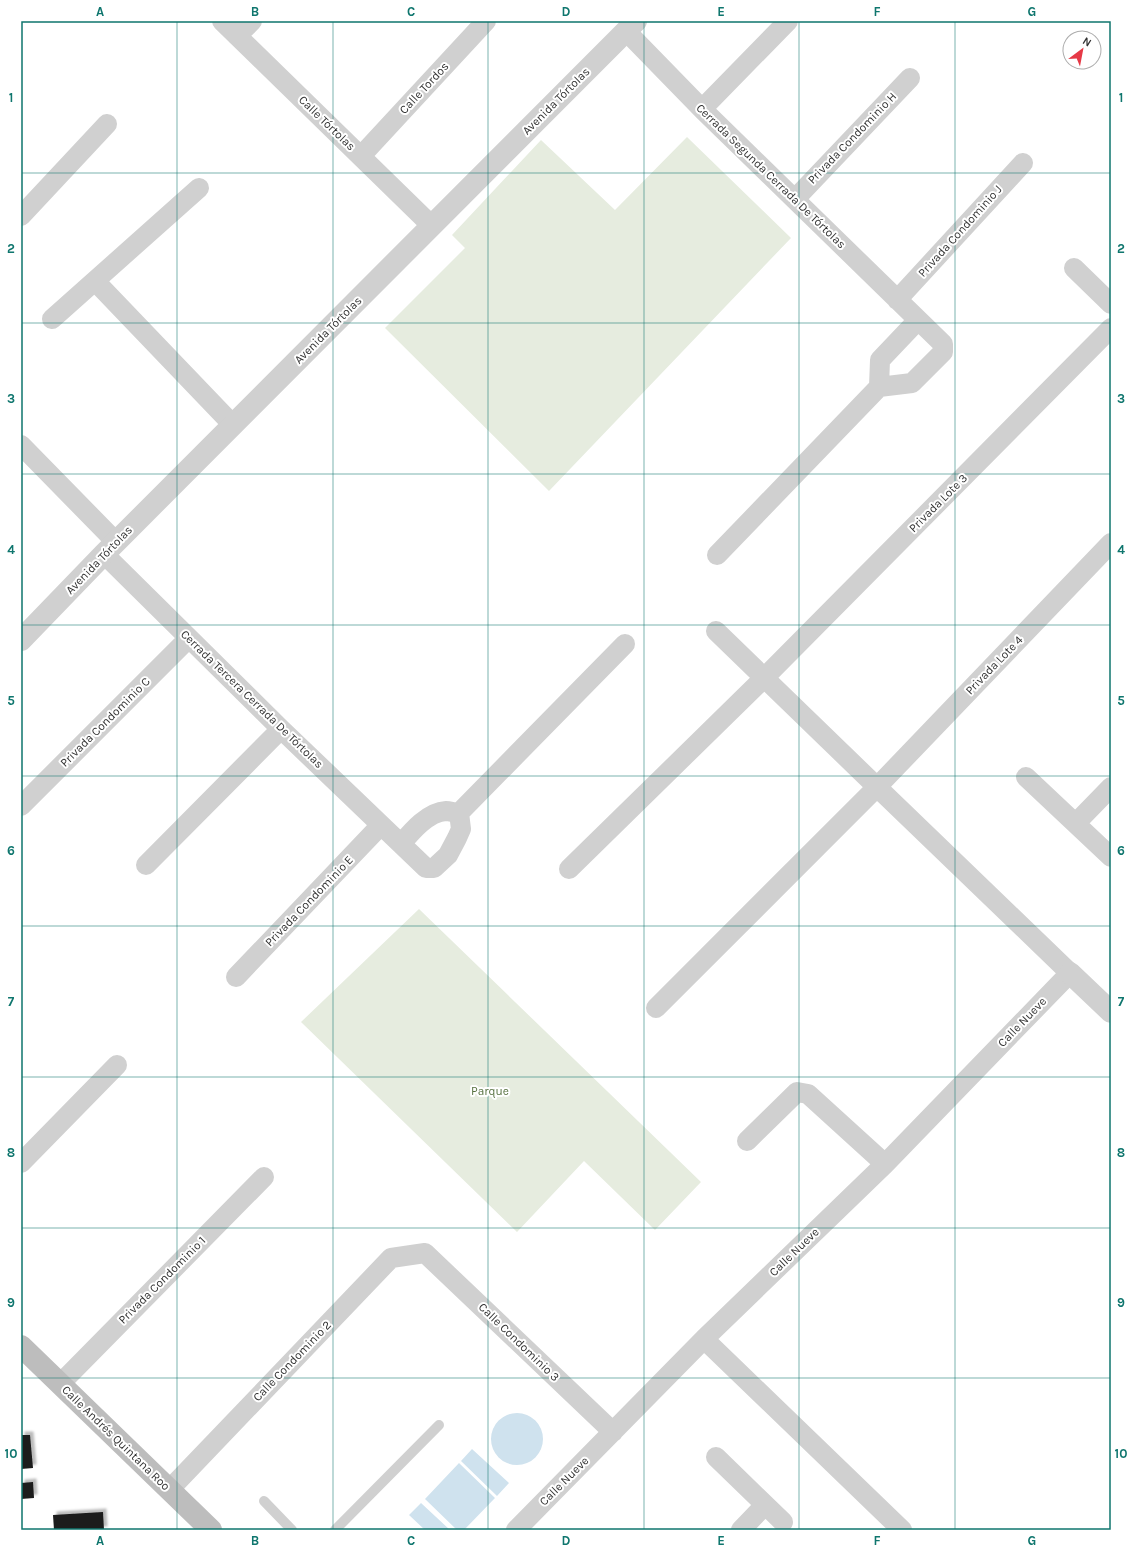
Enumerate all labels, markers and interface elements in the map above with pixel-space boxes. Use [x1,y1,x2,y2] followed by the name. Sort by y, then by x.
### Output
[96,4,104,19] text: A
[251,4,259,19] text: B
[407,4,415,19] text: C
[562,4,571,19] text: D
[717,4,725,19] text: E
[873,4,881,19] text: F
[1028,4,1036,19] text: G
[1062,30,1102,70] north arrow
[1080,34,1094,50] text: N
[397,59,451,117] street label: Calle Tordos
[519,64,593,138] street label: Avenida Tórtolas
[805,89,899,187] street label: Privada Condominio H
[9,90,13,105] text: 1
[1119,90,1123,105] text: 1
[296,93,358,153] street label: Calle Tórtolas
[693,101,849,251] street label: Cerrada Segunda Cerrada De Tórtolas
[915,182,1005,280] street label: Privada Condominio J
[7,241,15,256] text: 2
[1117,241,1125,256] text: 2
[291,293,365,367] street label: Avenida Tórtolas
[7,391,15,406] text: 3
[1117,391,1125,406] text: 3
[906,471,970,535] street label: Privada Lote 3
[63,523,135,597] street label: Avenida Tórtolas
[7,542,15,557] text: 4
[1117,542,1125,557] text: 4
[178,627,326,771] street label: Cerrada Tercera Cerrada De Tórtolas
[963,633,1026,697] street label: Privada Lote 4
[57,674,153,770] street label: Privada Condominio C
[7,693,15,708] text: 5
[1117,693,1125,708] text: 5
[7,843,15,858] text: 6
[1117,843,1125,858] text: 6
[262,853,356,949] street label: Privada Condominio E
[8,994,15,1009] text: 7
[995,994,1049,1050] street label: Calle Nueve
[1118,994,1125,1009] text: 7
[471,1084,509,1098] park label: Parque
[7,1145,15,1160] text: 8
[1117,1145,1125,1160] text: 8
[766,1225,822,1279] street label: Calle Nueve
[115,1233,209,1327] street label: Privada Condominio 1
[7,1295,15,1310] text: 9
[1117,1295,1125,1310] text: 9
[476,1300,562,1384] street label: Calle Condominio 3
[250,1318,334,1404] street label: Calle Condominio 2
[59,1383,173,1493] street label: Calle Andrés Quintana Roo
[5,1446,17,1461] text: 10
[1115,1446,1127,1461] text: 10
[537,1454,591,1508] street label: Calle Nueve
[96,1533,104,1548] text: A
[251,1533,259,1548] text: B
[407,1533,415,1548] text: C
[562,1533,571,1548] text: D
[717,1533,725,1548] text: E
[873,1533,881,1548] text: F
[1028,1533,1036,1548] text: G

